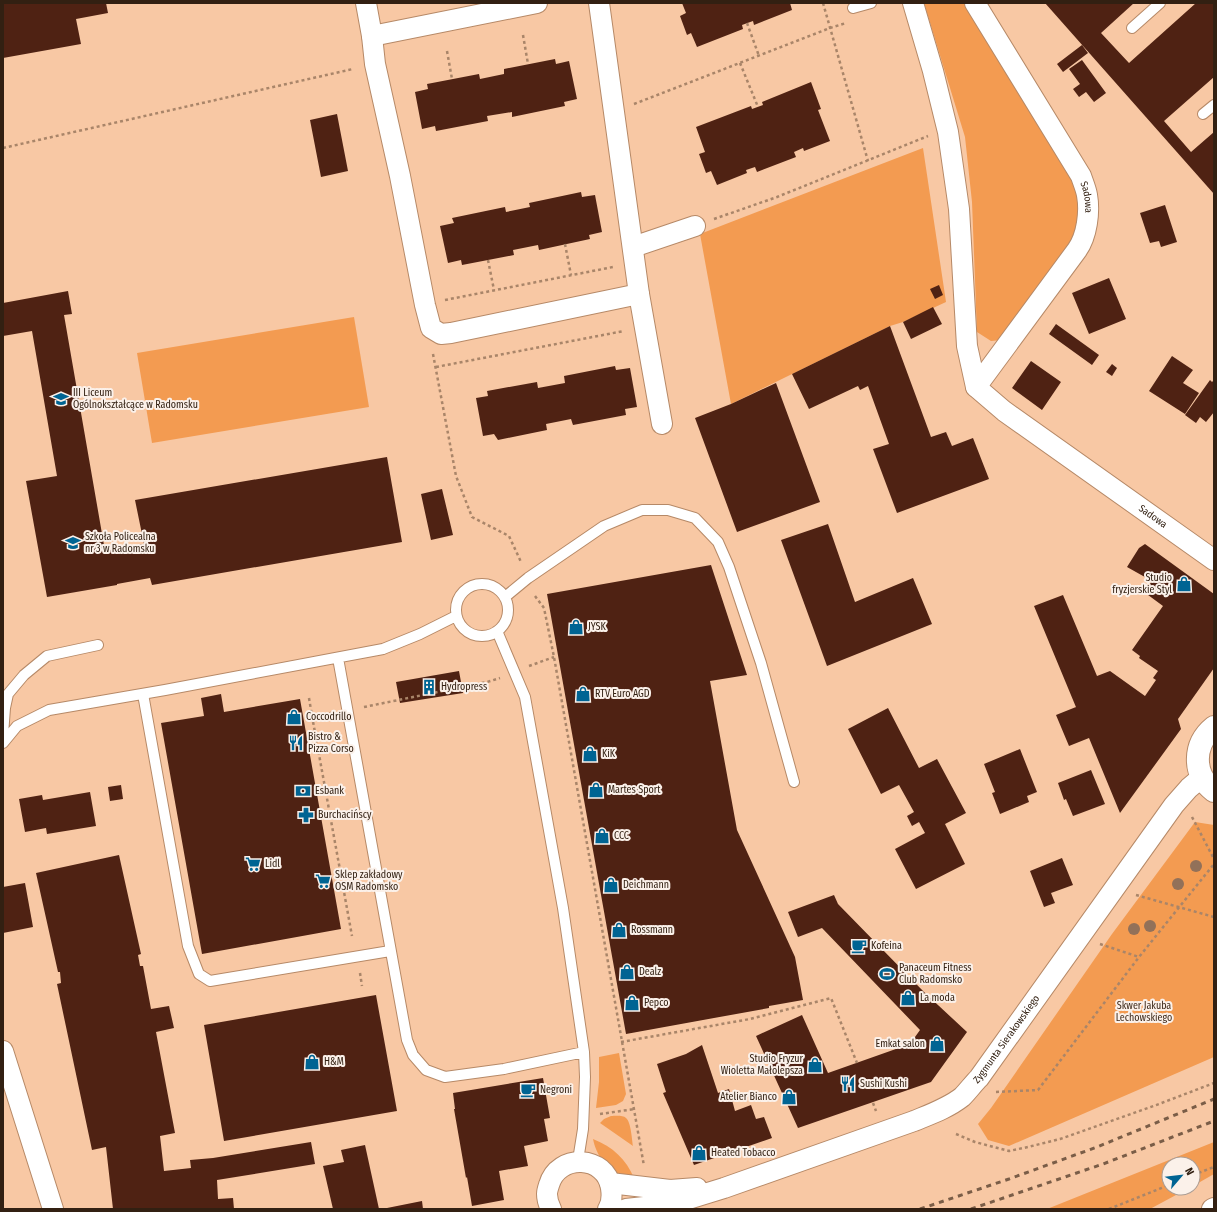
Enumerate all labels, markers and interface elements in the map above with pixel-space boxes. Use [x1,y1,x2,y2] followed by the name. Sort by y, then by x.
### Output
[1077,180,1094,213] street label: Sadowa
[73,387,198,411] place label: III Liceum Ogólnokształcące w Radomsku
[52,390,70,408] school or university icon: III Liceum Ogólnokształcące w Radomsku
[1136,502,1169,531] street label: Sadowa
[85,531,156,555] place label: Szkoła Policealna nr 3 w Radomsku
[64,534,82,552] school or university icon: Szkoła Policealna nr 3 w Radomsku
[1112,572,1172,596] place label: Studio fryzjerskie Styl
[1175,575,1193,593] shop icon: Studio fryzjerskie Styl
[567,618,585,636] shop icon: JYSK
[588,621,606,633] place label: JYSK
[420,678,438,696] building icon: Hydropress
[441,681,487,693] place label: Hydropress
[574,685,592,703] shop icon: RTV Euro AGD
[595,688,650,700] place label: RTV Euro AGD
[285,708,303,726] shop icon: Coccodrillo
[306,711,351,723] place label: Coccodrillo
[308,731,354,755] place label: Bistro & Pizza Corso
[287,734,305,752] restaurant icon: Bistro & Pizza Corso
[581,745,599,763] shop icon: KiK
[602,748,616,760] place label: KiK
[587,781,605,799] shop icon: Martes Sport
[294,782,312,800] bank icon: Esbank
[608,784,661,796] place label: Martes Sport
[315,785,344,797] place label: Esbank
[297,806,315,824] pharmacy icon: Burchacińscy
[318,808,372,821] place label: Burchacińscy
[593,827,611,845] shop icon: CCC
[614,830,629,842] place label: CCC
[244,855,262,873] supermarket icon: Lidl
[265,858,280,870] place label: Lidl
[335,869,403,893] place label: Sklep zakładowy OSM Radomsko
[314,872,332,890] supermarket icon: Sklep zakładowy OSM Radomsko
[602,876,620,894] shop icon: Deichmann
[623,879,669,891] place label: Deichmann
[610,921,628,939] shop icon: Rossmann
[631,924,673,936] place label: Rossmann
[850,937,868,955] cafe icon: Kofeina
[871,940,902,952] place label: Kofeina
[899,962,972,986] place label: Panaceum Fitness Club Radomsko
[618,963,636,981] shop icon: Dealz
[878,965,896,983] sports icon: Panaceum Fitness Club Radomsko
[639,966,661,978] place label: Dealz
[899,989,917,1007] shop icon: La moda
[920,992,955,1004] place label: La moda
[971,993,1042,1086] street label: Zygmunta Sierakowskiego
[623,994,641,1012] shop icon: Pepco
[644,997,669,1009] place label: Pepco
[1116,1000,1172,1024] park label: Skwer Jakuba Lechowskiego
[928,1035,946,1053] shop icon: Emkat salon
[876,1038,925,1050] place label: Emkat salon
[303,1053,321,1071] shop icon: H&M
[721,1053,803,1077] place label: Studio Fryzur Wioletta Małolepsza
[324,1056,344,1068] place label: H&M
[806,1056,824,1074] shop icon: Studio Fryzur Wioletta Małolepsza
[839,1075,857,1093] restaurant icon: Sushi Kushi
[860,1078,907,1090] place label: Sushi Kushi
[519,1081,537,1099] cafe icon: Negroni
[540,1084,572,1096] place label: Negroni
[780,1088,798,1106] shop icon: Atelier Bianco
[720,1091,777,1103] place label: Atelier Bianco
[690,1144,708,1162] shop icon: Heated Tobacco
[711,1147,776,1159] place label: Heated Tobacco
[1161,1156,1201,1196] north arrow
[1182,1166,1197,1178] text: N

